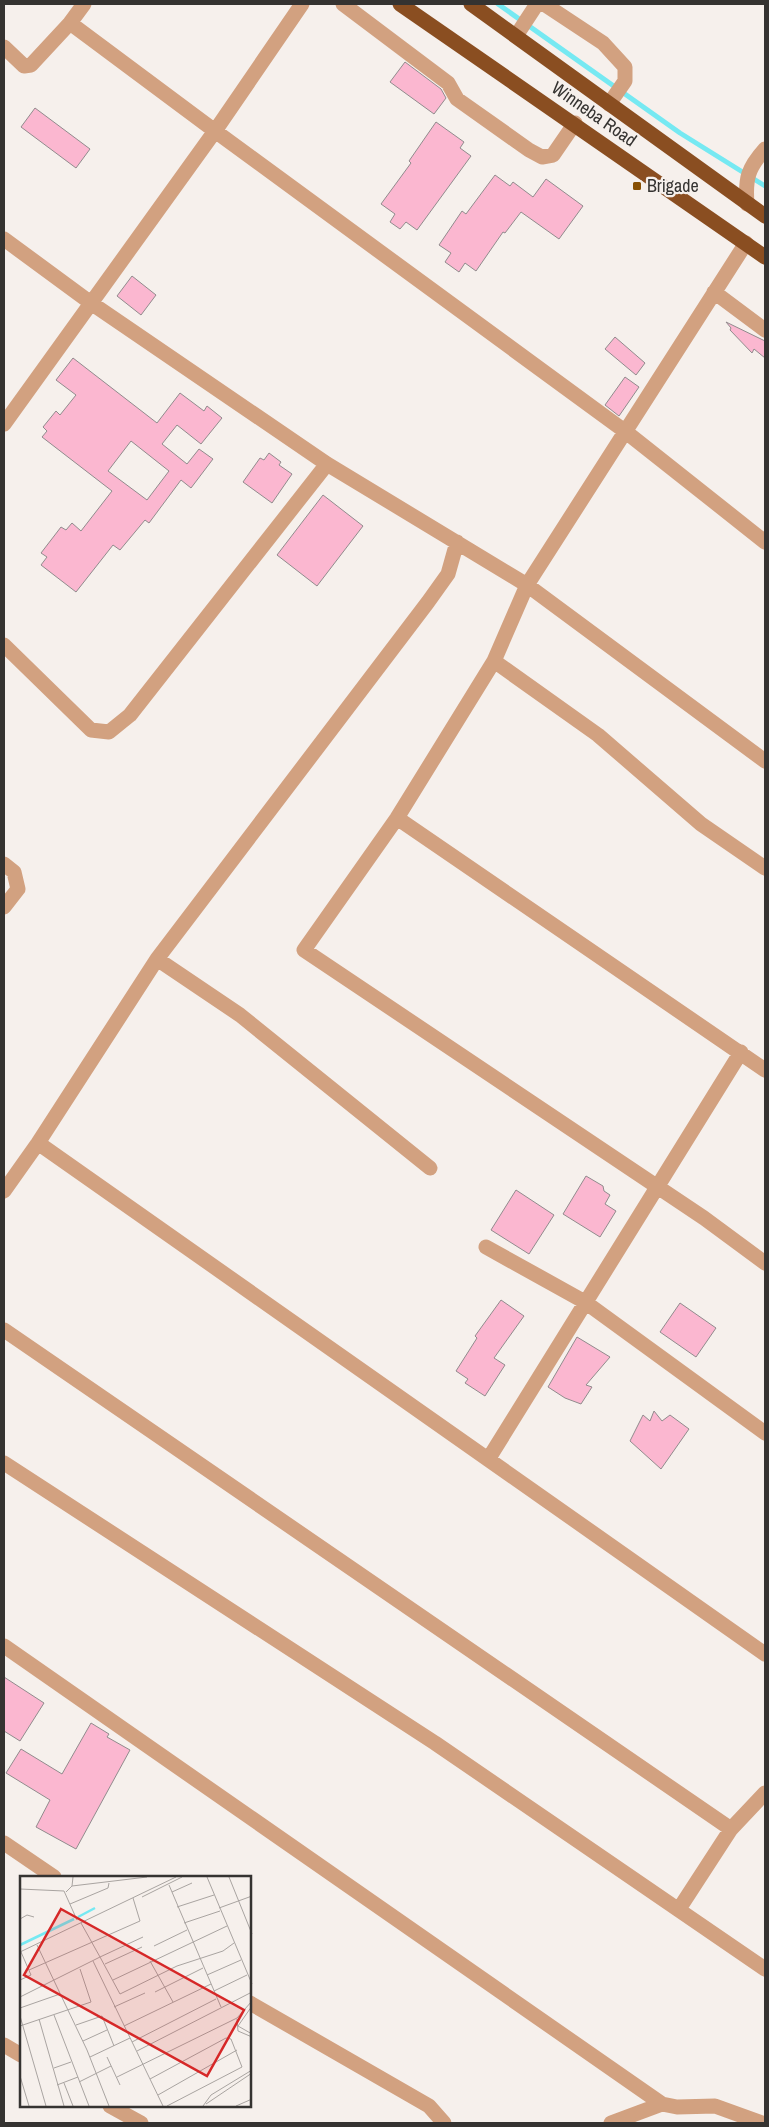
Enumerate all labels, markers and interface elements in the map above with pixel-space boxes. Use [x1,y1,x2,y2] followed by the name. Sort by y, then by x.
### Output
[547,75,642,152] street label: Winneba Road
[647,173,699,198] place label: Brigade
[631,180,643,192] marker: Brigade
[20,1876,251,2107] inset map

